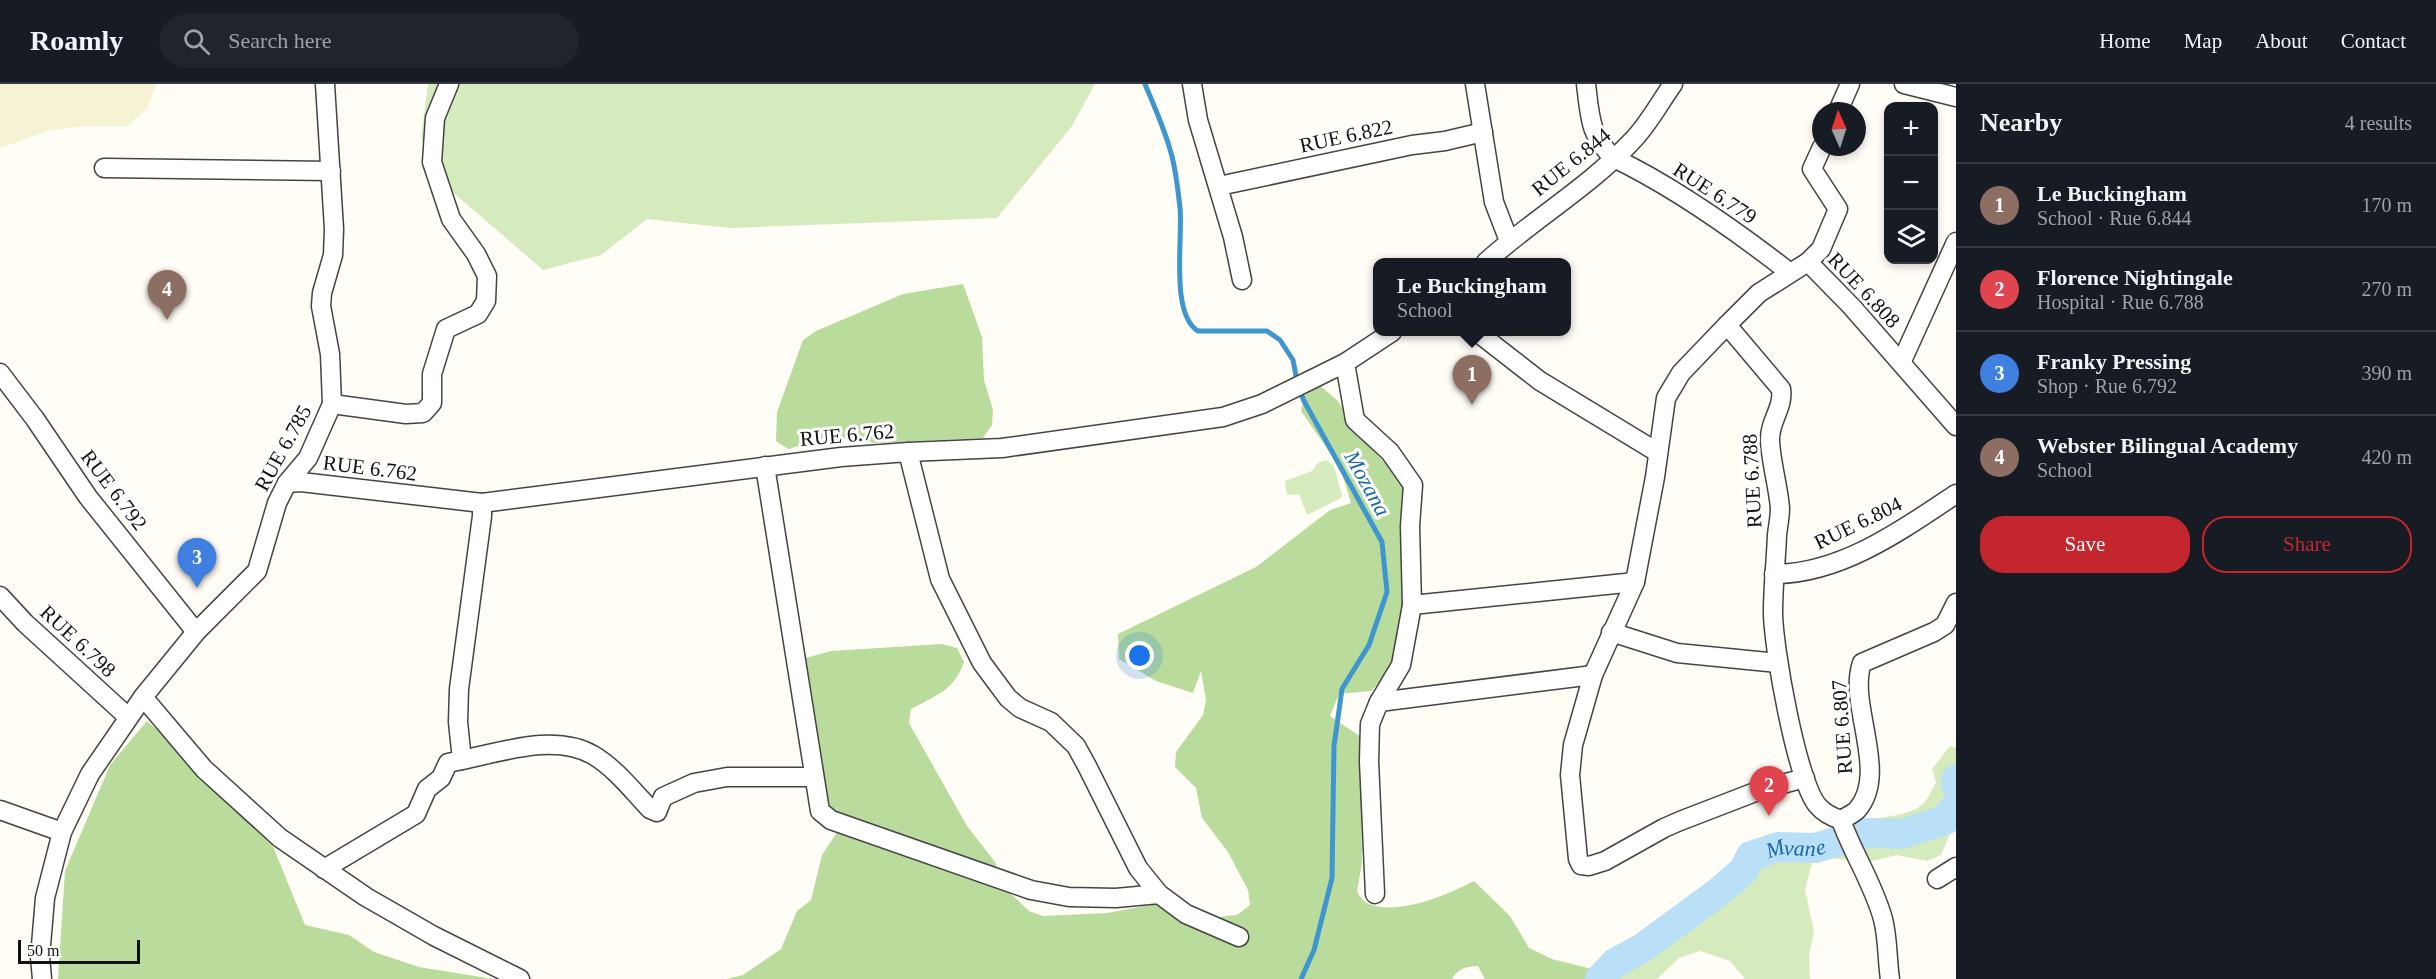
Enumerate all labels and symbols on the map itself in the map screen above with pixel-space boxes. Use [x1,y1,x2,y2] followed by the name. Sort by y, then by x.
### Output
[1812,102,1866,156] north arrow
[1297,114,1395,158] street label: RUE 6.822
[1527,123,1616,201] street label: RUE 6.844
[1669,157,1761,229] street label: RUE 6.779
[1823,247,1905,333] street label: RUE 6.808
[148,270,186,320] pin: 4
[1452,356,1492,405] pin: 1
[250,401,316,495] street label: RUE 6.785
[799,419,895,451] street label: RUE 6.762
[1738,433,1766,529] street label: RUE 6.788
[76,445,152,535] street label: RUE 6.792
[1339,445,1396,520] water label: Mozana
[322,450,418,486] street label: RUE 6.762
[1810,491,1906,554] street label: RUE 6.804
[178,538,216,588] pin: 3
[35,600,121,682] street label: RUE 6.798
[1125,641,1154,670] your location
[1827,679,1857,775] street label: RUE 6.807
[1750,766,1788,816] pin: 2
[1761,833,1829,864] water label: Mvane
[18,937,140,964] scale bar

